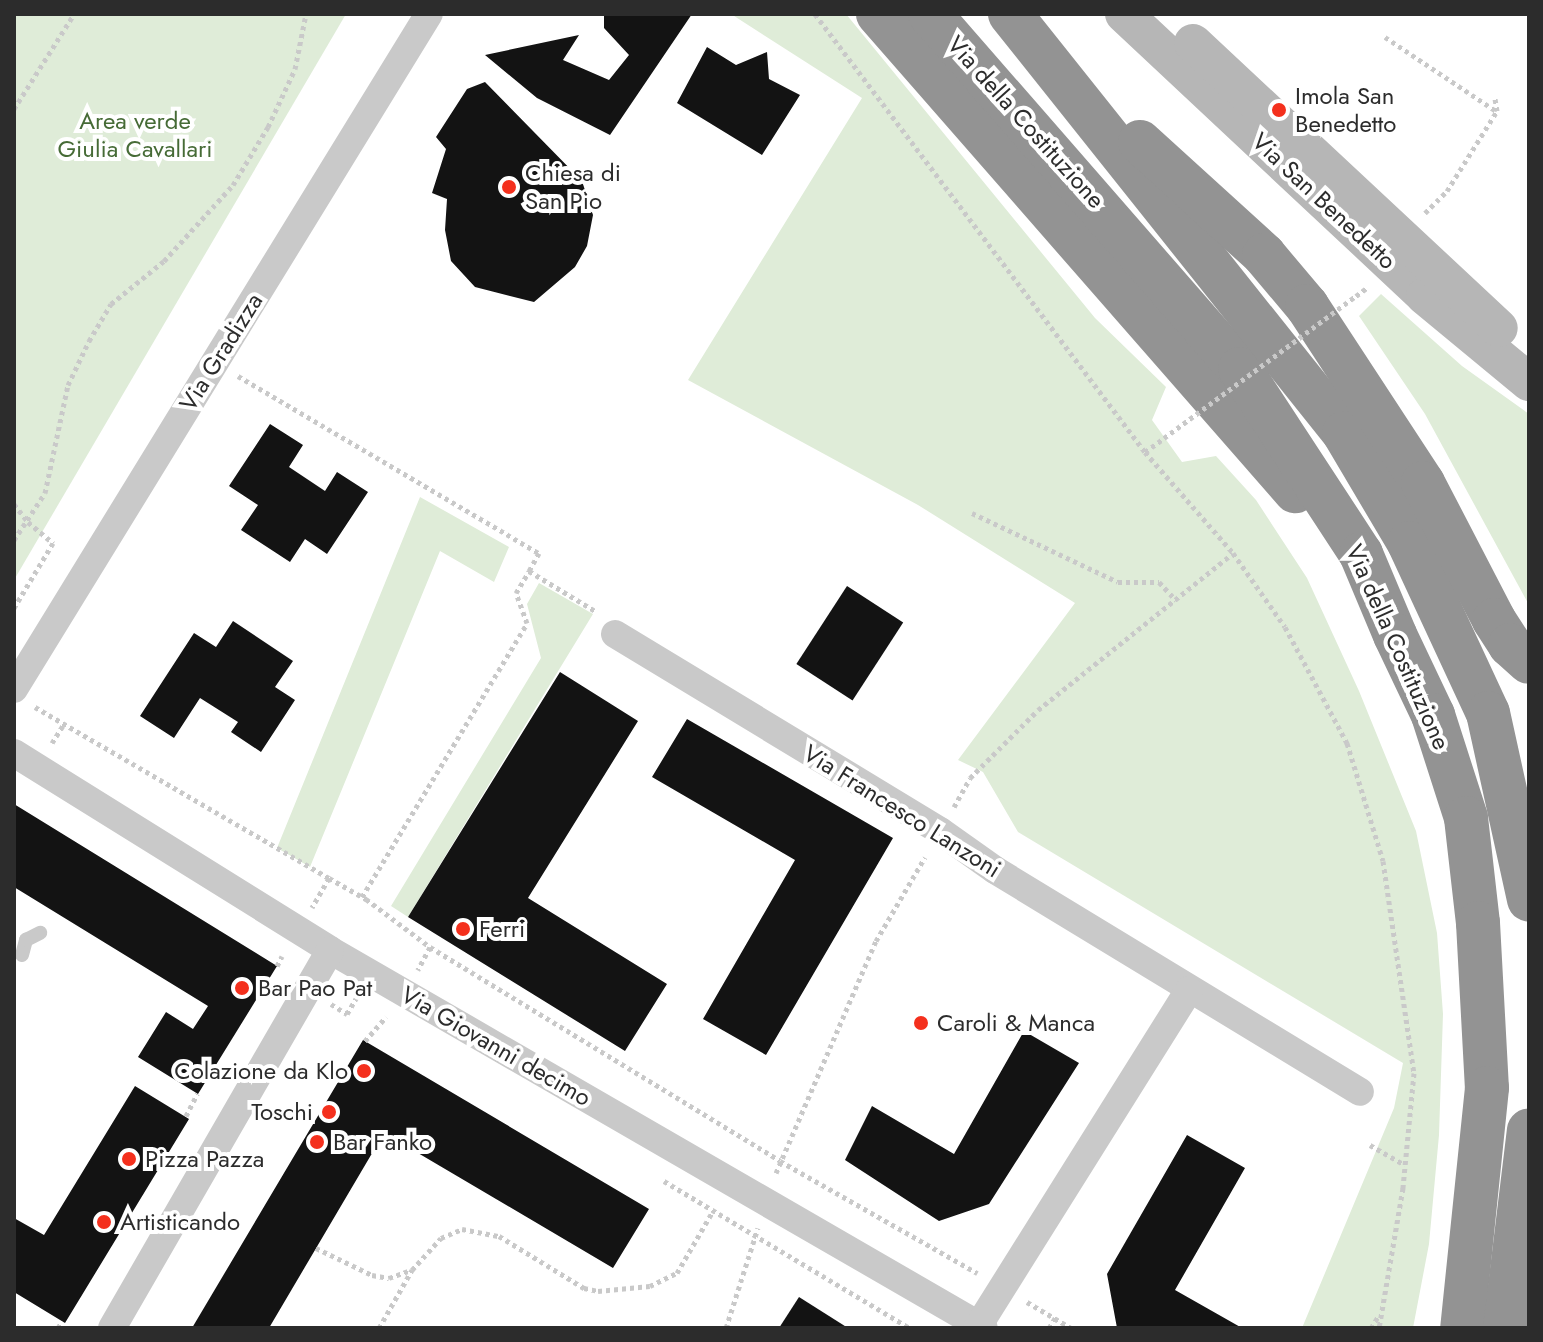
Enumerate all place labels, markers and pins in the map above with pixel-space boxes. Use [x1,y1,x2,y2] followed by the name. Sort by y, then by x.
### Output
[1295,82,1396,138] place label: Imola San Benedetto
[1270,101,1288,119] marker: Imola San Benedetto
[525,159,621,215] place label: Chiesa di San Pio
[500,178,518,196] marker: Chiesa di San Pio
[479,915,525,943] place label: Ferri
[454,920,472,938] marker: Ferri
[258,974,372,1002] place label: Bar Pao Pat
[233,979,251,997] marker: Bar Pao Pat
[937,1009,1095,1037] place label: Caroli & Manca
[912,1014,930,1032] marker: Caroli & Manca
[174,1057,348,1085] place label: Colazione da Klo
[355,1062,373,1080] marker: Colazione da Klo
[251,1098,313,1126] place label: Toschi
[320,1103,338,1121] marker: Toschi
[333,1128,432,1156] place label: Bar Fanko
[308,1133,326,1151] marker: Bar Fanko
[145,1145,264,1173] place label: Pizza Pazza
[120,1150,138,1168] marker: Pizza Pazza
[120,1208,240,1236] place label: Artisticando
[95,1213,113,1231] marker: Artisticando

